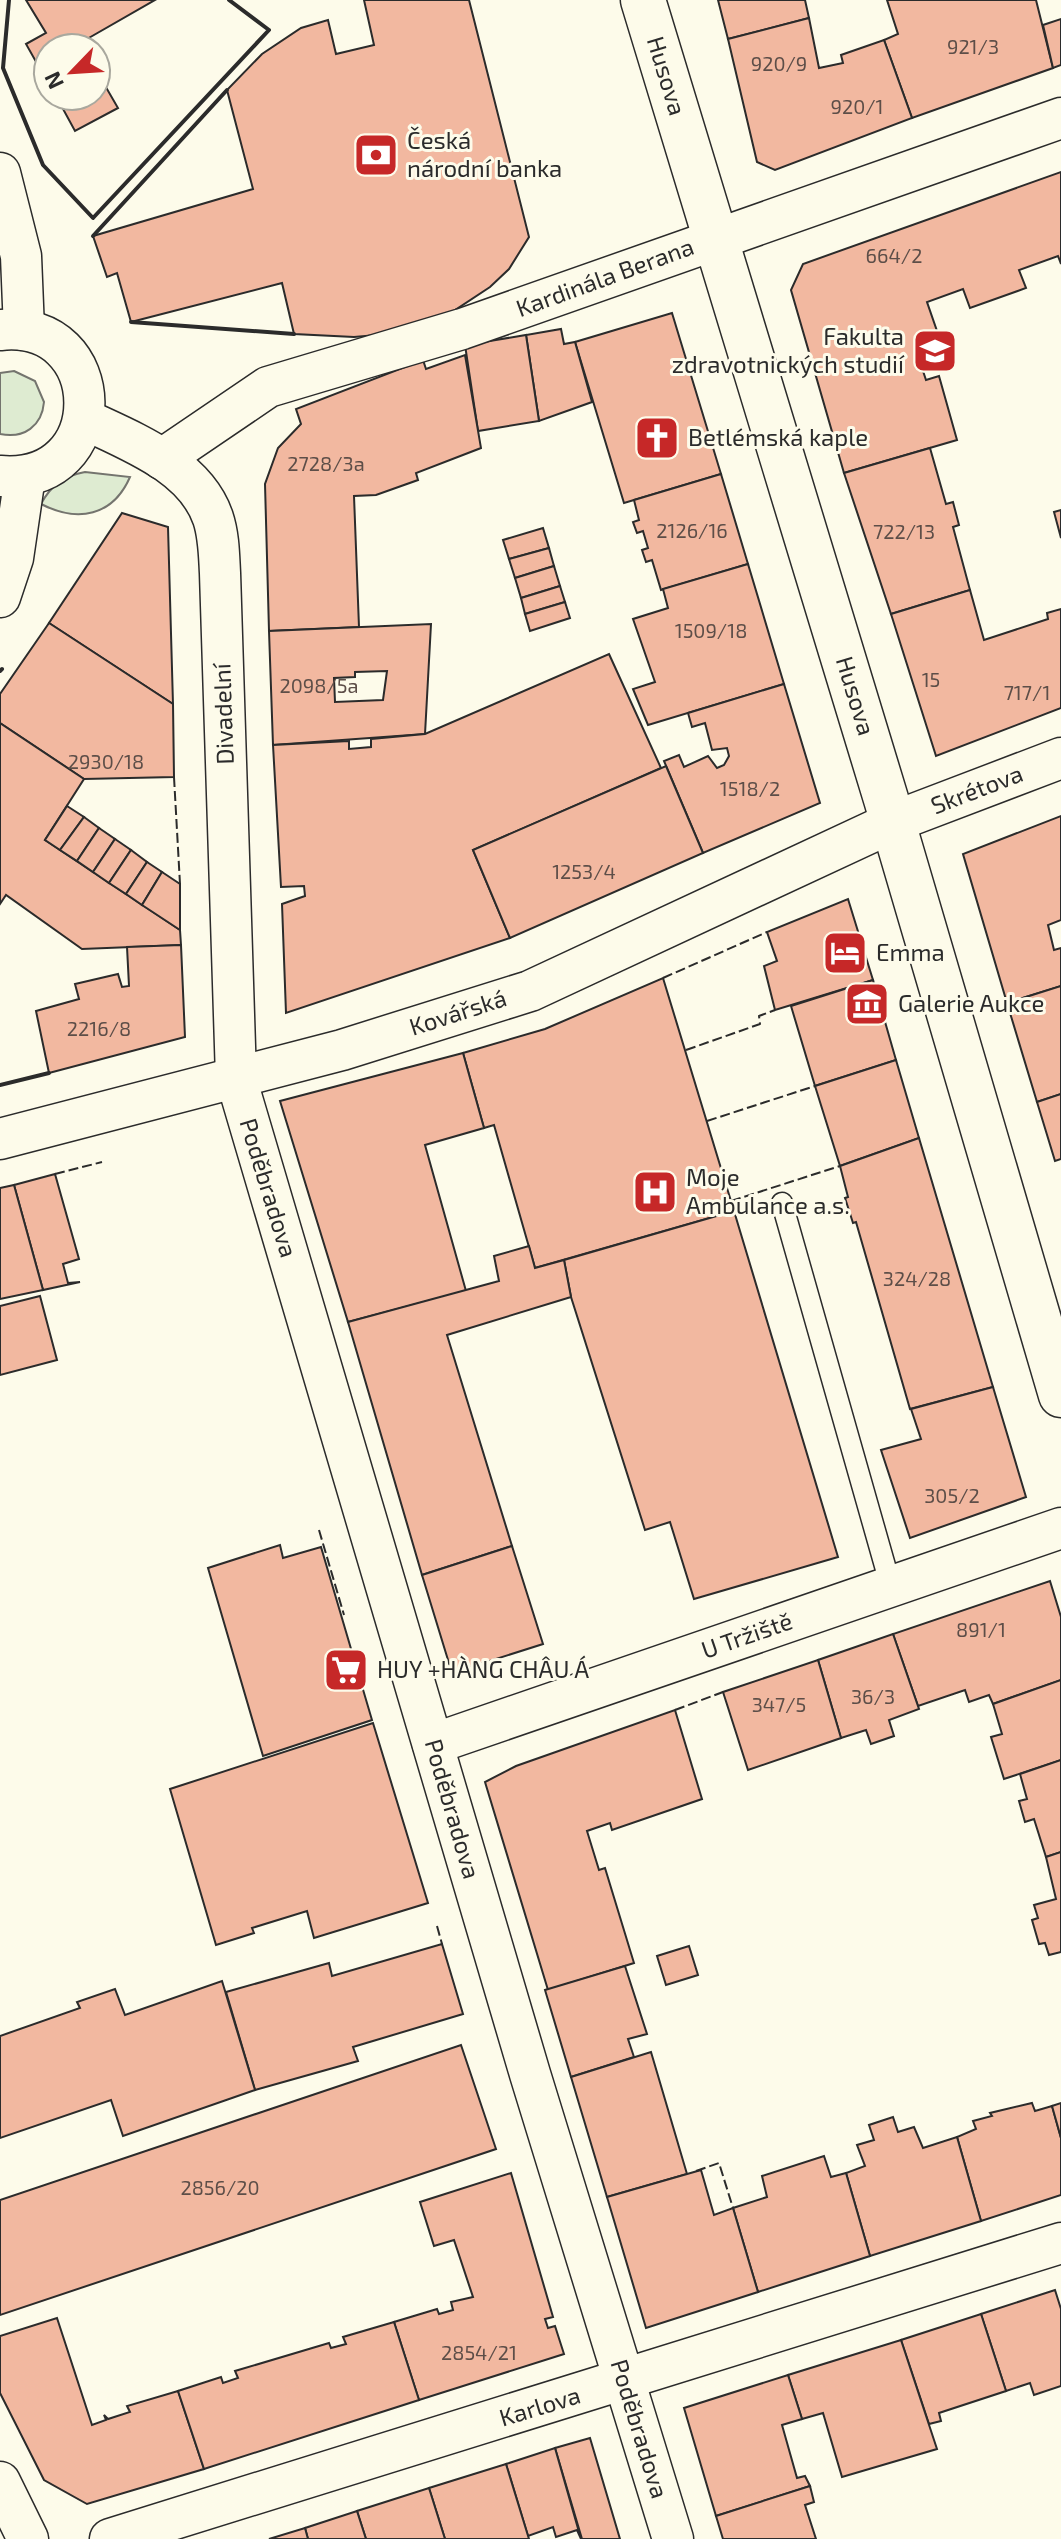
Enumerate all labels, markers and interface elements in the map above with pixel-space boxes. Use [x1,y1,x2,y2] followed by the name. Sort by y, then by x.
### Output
[32,32,112,112] north arrow
[642,33,693,119] street label: Husova
[947,34,999,58] house number: 921/3
[751,51,807,75] house number: 920/9
[38,68,68,94] text: N
[830,94,884,118] house number: 920/1
[407,125,562,182] place label: Česká národní banka
[352,131,400,179] bank icon: Česká národní banka
[512,231,697,322] street label: Kardinála Berana
[866,243,922,267] house number: 664/2
[672,321,905,378] place label: Fakulta zdravotnických studií
[911,327,959,375] school or university icon: Fakulta zdravotnických studií
[633,414,681,462] church icon: Betlémská kaple
[688,422,868,451] place label: Betlémská kaple
[287,451,365,475] house number: 2728/3a
[656,518,728,542] house number: 2126/16
[873,519,935,543] house number: 722/13
[675,618,747,642] house number: 1509/18
[831,653,882,739] street label: Husova
[206,662,239,765] street label: Divadelní
[922,667,940,691] house number: 15
[280,673,358,697] house number: 2098/5a
[1004,680,1050,704] house number: 717/1
[68,749,144,773] house number: 2930/18
[926,758,1027,819] street label: Skrétova
[720,776,780,800] house number: 1518/2
[552,859,616,883] house number: 1253/4
[821,929,869,977] hotel icon: Emma
[876,937,945,966] place label: Emma
[843,980,891,1028] museum icon: Galerie Aukce
[405,982,510,1041] street label: Kovářská
[898,988,1044,1017] place label: Galerie Aukce
[67,1016,131,1040] house number: 2216/8
[235,1115,304,1261] street label: Poděbradova
[686,1162,850,1219] place label: Moje Ambulance a.s.
[631,1168,679,1216] hospital icon: Moje Ambulance a.s.
[883,1266,951,1290] house number: 324/28
[924,1483,980,1507] house number: 305/2
[697,1605,796,1664] street label: U Tržiště
[956,1617,1006,1641] house number: 891/1
[322,1646,370,1694] supermarket icon: HUY +HÀNG CHÂU Á
[377,1654,589,1683] place label: HUY +HÀNG CHÂU Á
[851,1684,895,1708] house number: 36/3
[752,1692,806,1716] house number: 347/5
[420,1735,487,1882] street label: Poděbradova
[180,2175,260,2199] house number: 2856/20
[441,2340,517,2364] house number: 2854/21
[606,2356,675,2502] street label: Poděbradova
[495,2380,584,2432] street label: Karlova

